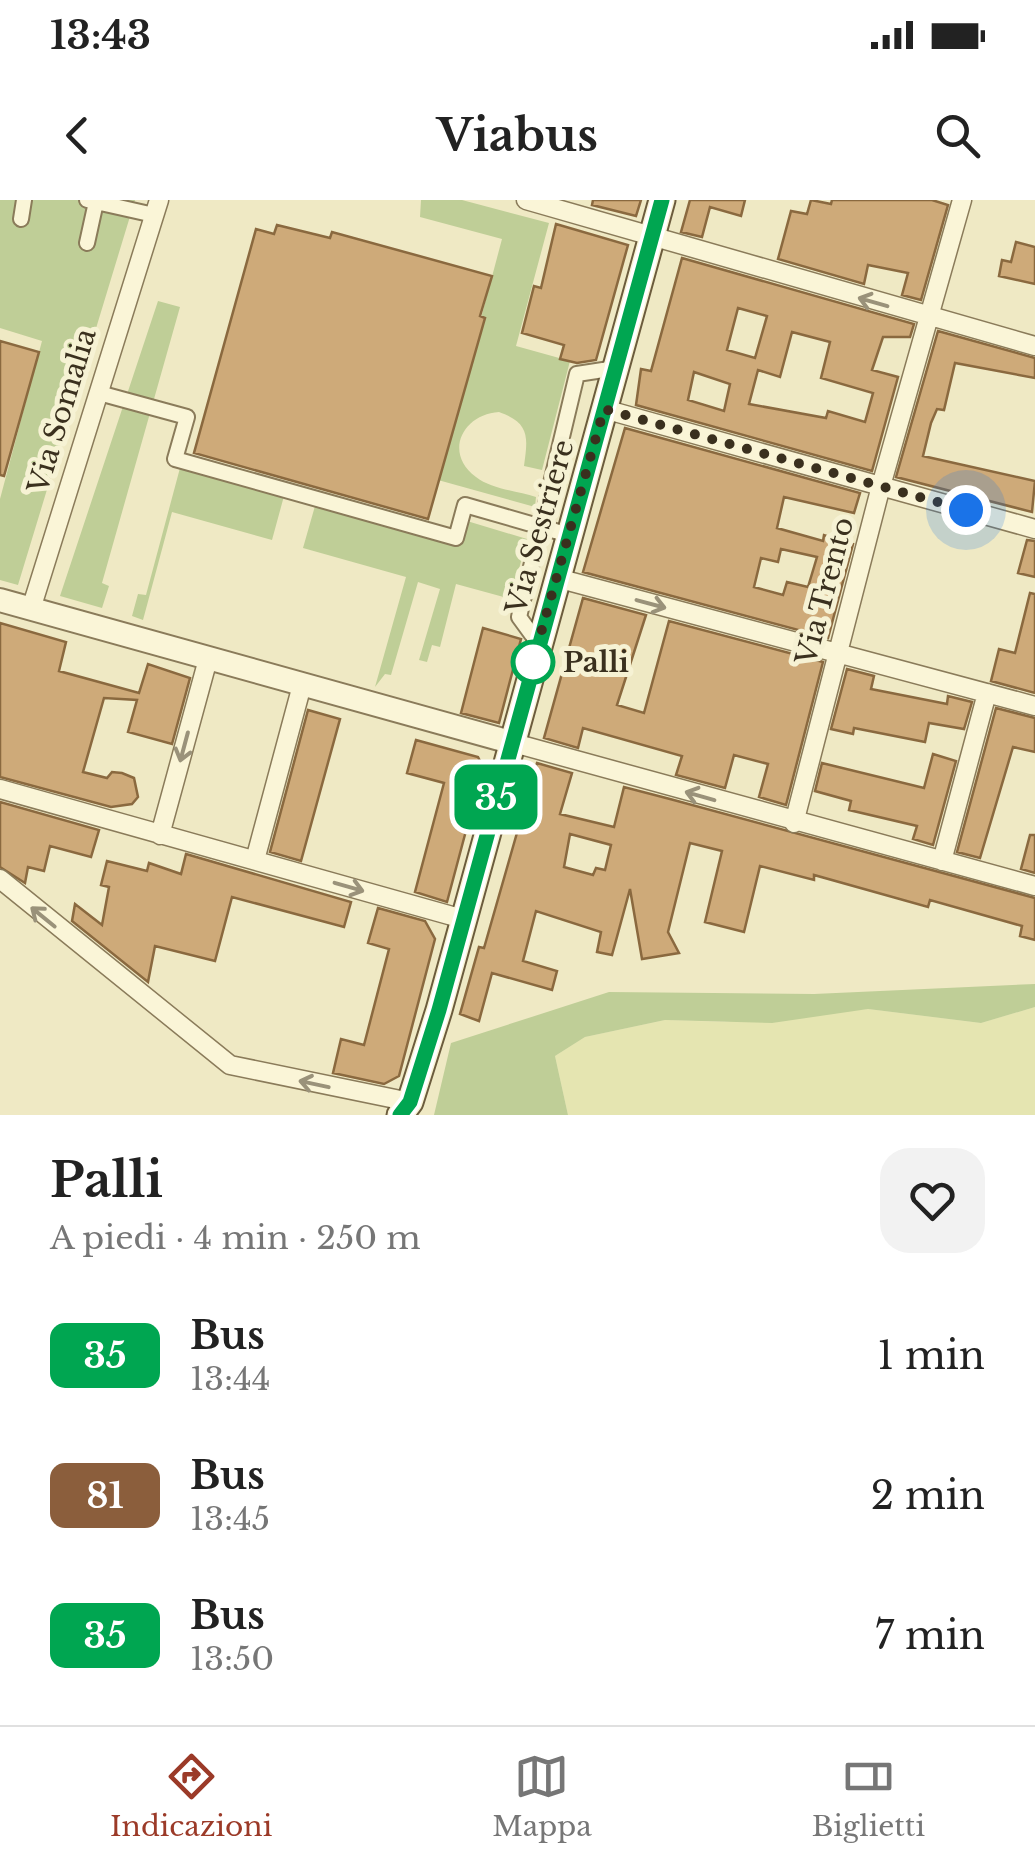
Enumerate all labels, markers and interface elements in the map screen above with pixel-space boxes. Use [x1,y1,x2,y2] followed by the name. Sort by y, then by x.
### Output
[50,12,151,59] text: 13:43
[437,107,598,163] text: Viabus
[50,108,105,163] icon: back
[930,108,985,163] icon: search
[858,292,890,310] one-way arrow
[20,324,104,499] street label: Via Somalia
[498,436,582,619] street label: Via Sestriere
[941,485,991,535] your location
[788,513,861,670] street label: Via Trento
[635,595,666,614] one-way arrow
[512,641,554,683] marker: Palli
[563,645,629,680] place label: Palli
[174,731,193,762] one-way arrow
[451,764,541,830] line badge: 35
[474,776,518,819] text: 35
[685,786,716,804] one-way arrow
[333,879,364,897] one-way arrow
[30,906,56,928] one-way arrow
[299,1074,331,1093] one-way arrow
[880,1148,985,1253] button: heart
[50,1150,163,1210] text: Palli
[50,1218,421,1258] text: A piedi · 4 min · 250 m
[190,1312,265,1359] text: Bus
[877,1332,985,1379] text: 1 min
[83,1334,127,1377] text: 35
[190,1359,271,1399] text: 13:44
[190,1452,265,1499] text: Bus
[871,1472,985,1519] text: 2 min
[86,1474,124,1517] text: 81
[190,1499,270,1539] text: 13:45
[190,1592,265,1639] text: Bus
[875,1612,985,1659] text: 7 min
[83,1614,127,1657] text: 35
[190,1639,274,1679] text: 13:50
[110,1749,272,1844] tab: Indicazioni
[492,1749,592,1844] tab: Mappa
[812,1749,925,1844] tab: Biglietti

